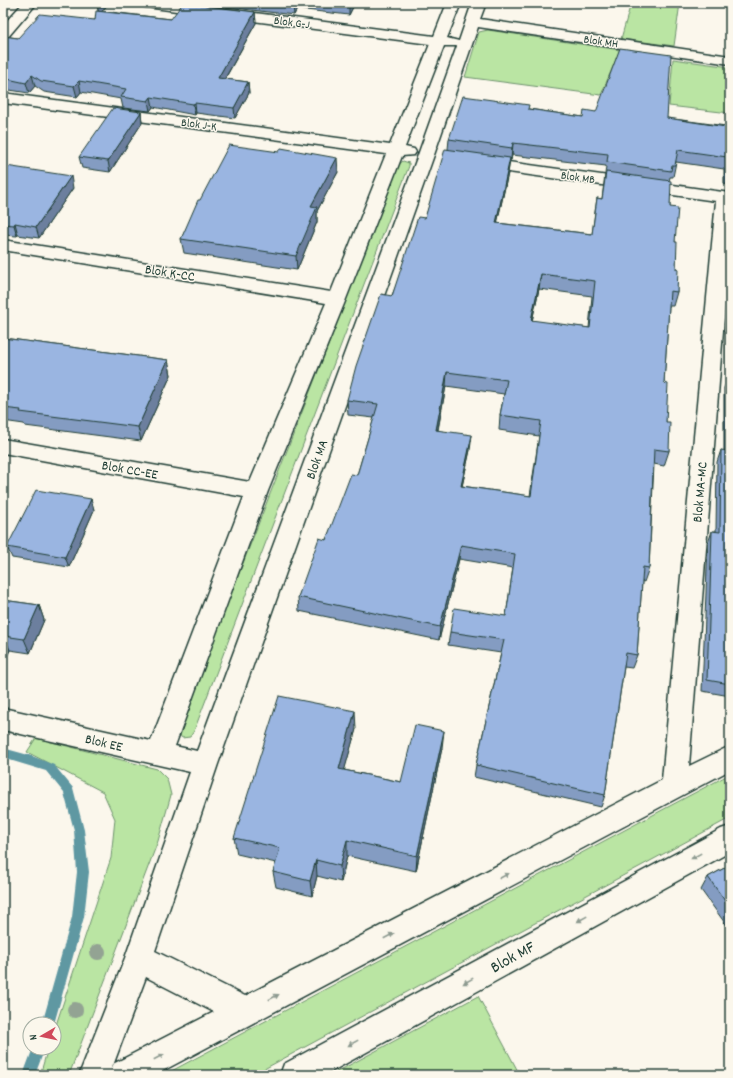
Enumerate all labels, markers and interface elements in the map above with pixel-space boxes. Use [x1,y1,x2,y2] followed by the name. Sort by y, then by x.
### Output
[273,13,311,34] street label: Blok G-J
[582,32,619,53] street label: Blok MH
[180,115,218,136] street label: Blok J-K
[560,168,596,189] street label: Blok MB
[143,260,196,288] street label: Blok K-CC
[301,437,334,482] street label: Blok MA
[100,456,160,486] street label: Blok CC-EE
[688,461,714,523] street label: Blok MA-MC
[83,730,125,758] street label: Blok EE
[690,853,702,860] one-way arrow
[498,872,510,879] one-way arrow
[576,915,588,922] one-way arrow
[383,933,395,939] one-way arrow
[487,936,541,981] street label: Blok MF
[462,977,473,984] one-way arrow
[268,993,280,1000] one-way arrow
[22,1016,62,1056] north arrow
[26,1033,42,1041] text: N
[348,1040,359,1046] one-way arrow
[153,1054,164,1060] one-way arrow

